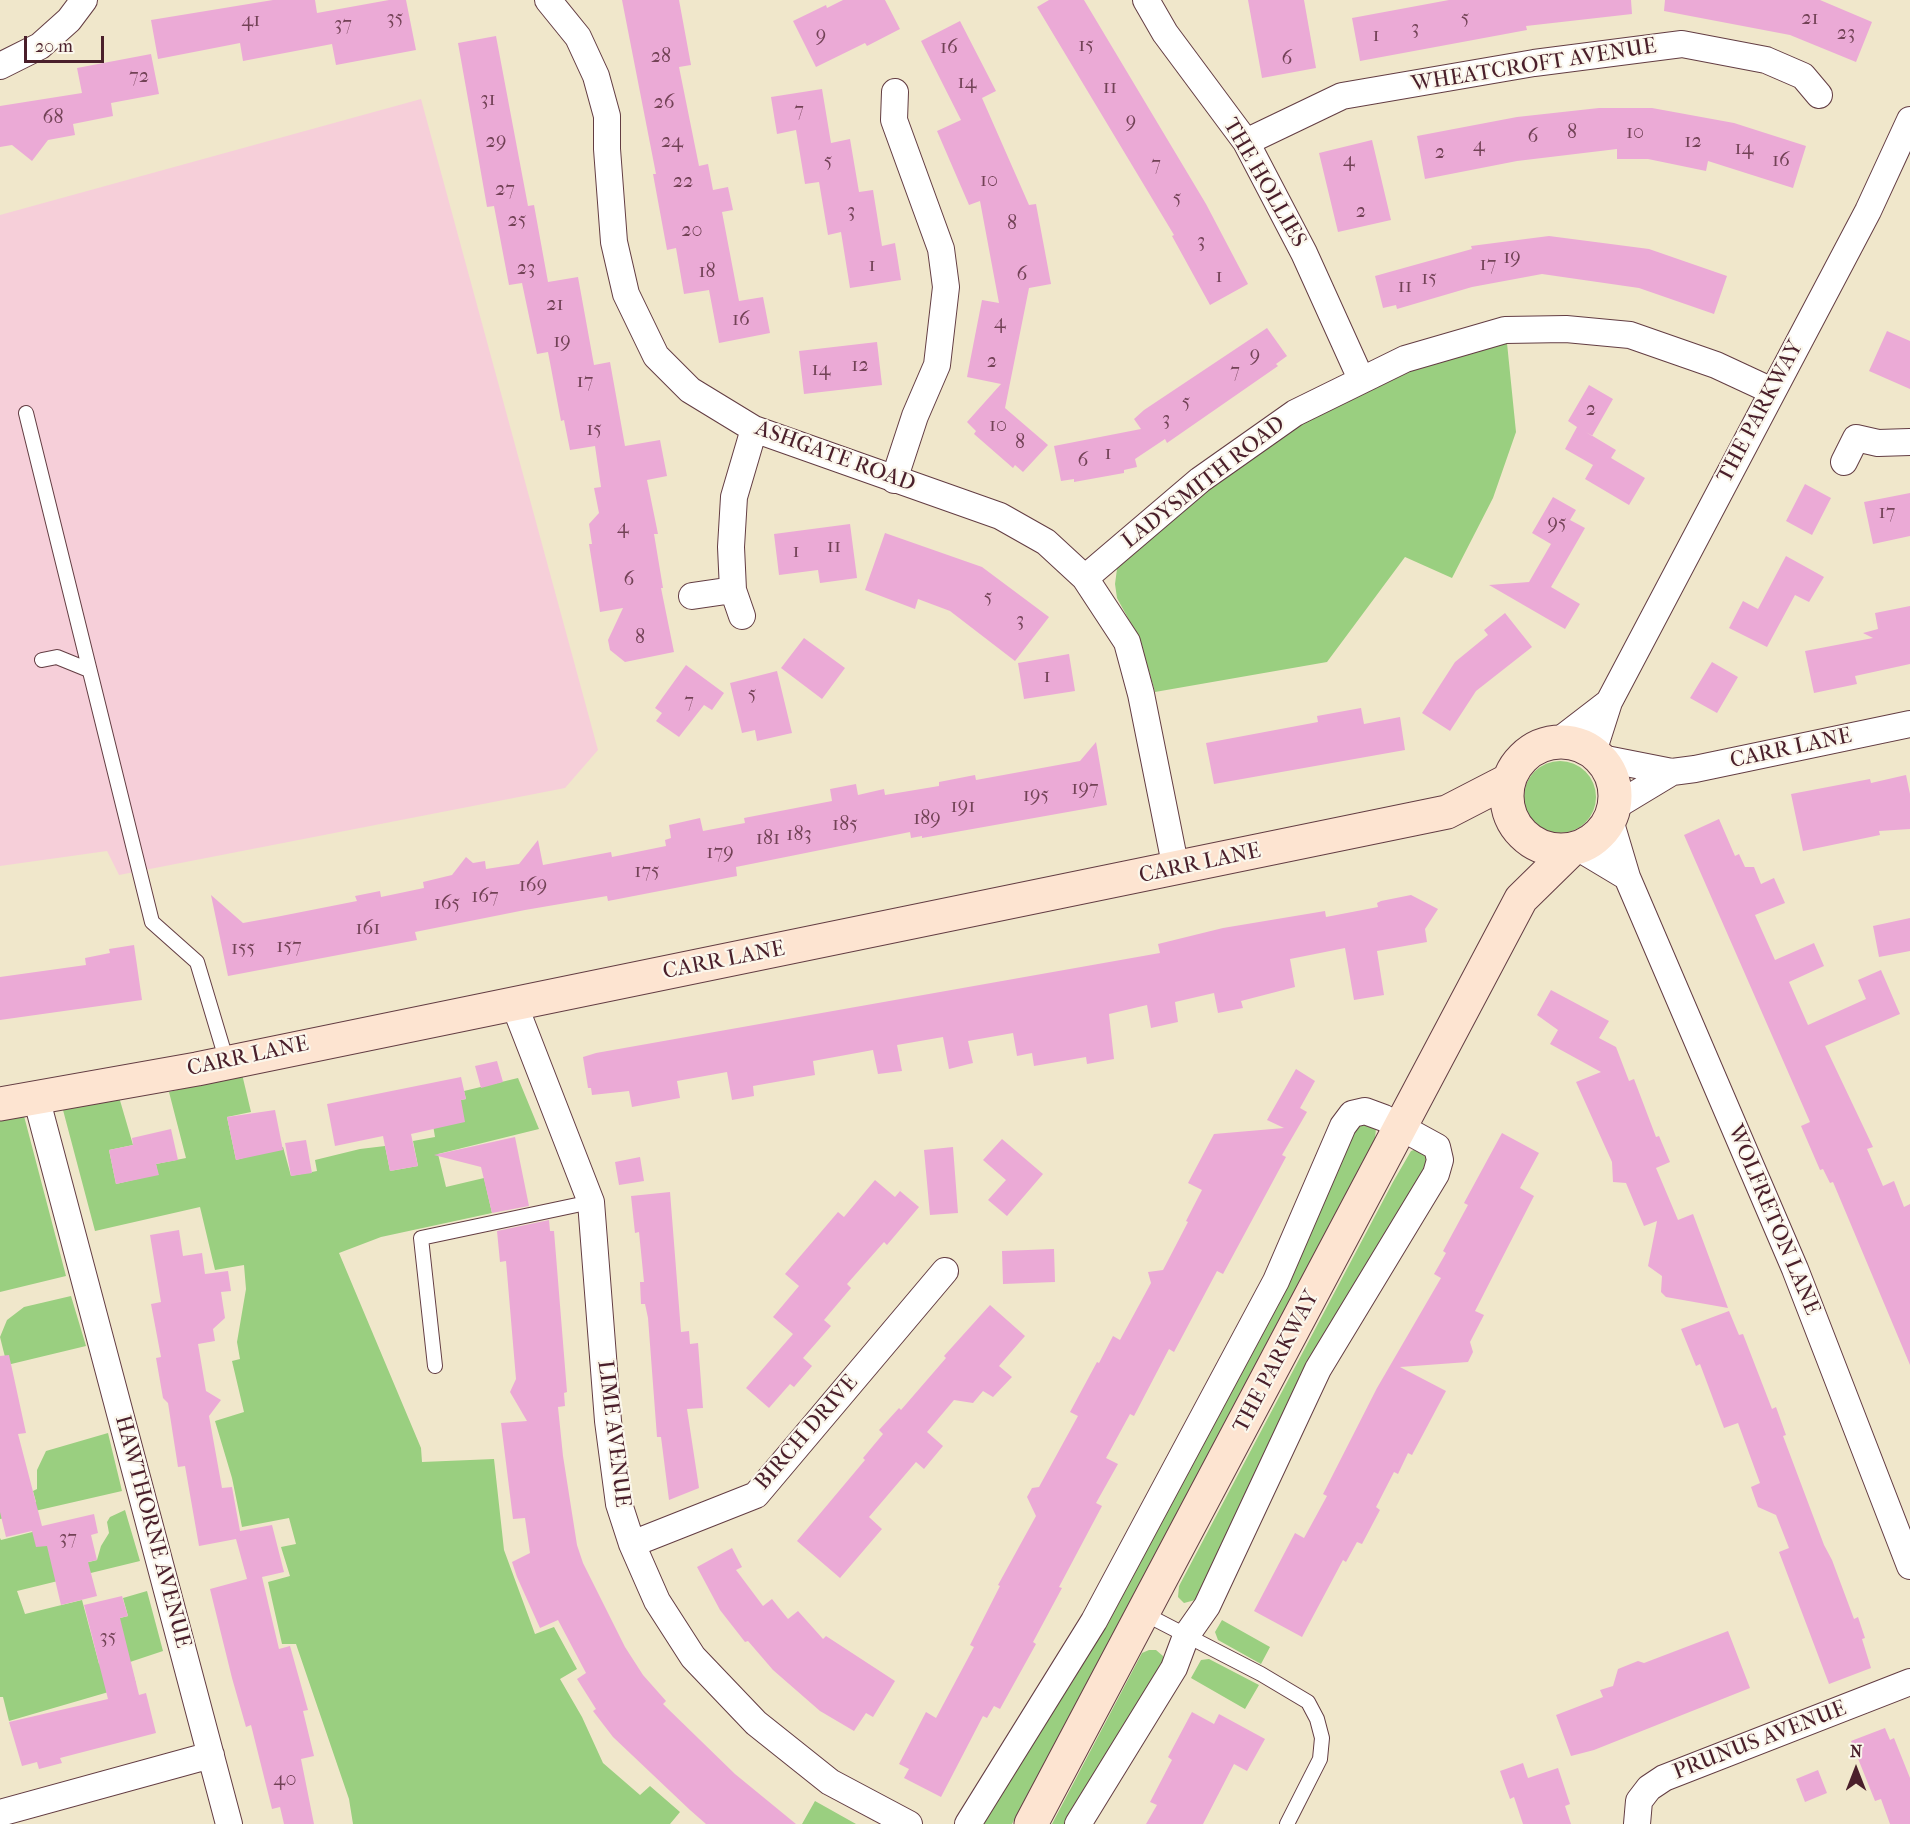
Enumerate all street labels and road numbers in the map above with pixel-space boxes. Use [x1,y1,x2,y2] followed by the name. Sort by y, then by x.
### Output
[1410,34,1658,98] street label: WHEATCROFT AVENUE
[1216,114,1312,252] street label: THE HOLLIES
[1712,336,1810,488] street label: THE PARKWAY
[1117,411,1291,555] street label: LADYSMITH ROAD
[751,416,919,498] street label: ASHGATE ROAD
[1728,723,1854,775] street label: CARR LANE
[1137,838,1263,890] street label: CARR LANE
[661,936,787,986] street label: CARR LANE
[185,1031,311,1083] street label: CARR LANE
[1721,1121,1825,1319] street label: WOLFRETON LANE
[1228,1286,1326,1438] street label: THE PARKWAY
[591,1359,635,1509] street label: LIME AVENUE
[750,1370,864,1496] street label: BIRCH DRIVE
[108,1413,196,1651] street label: HAWTHORNE AVENUE
[1670,1696,1850,1786] street label: PRUNUS AVENUE

